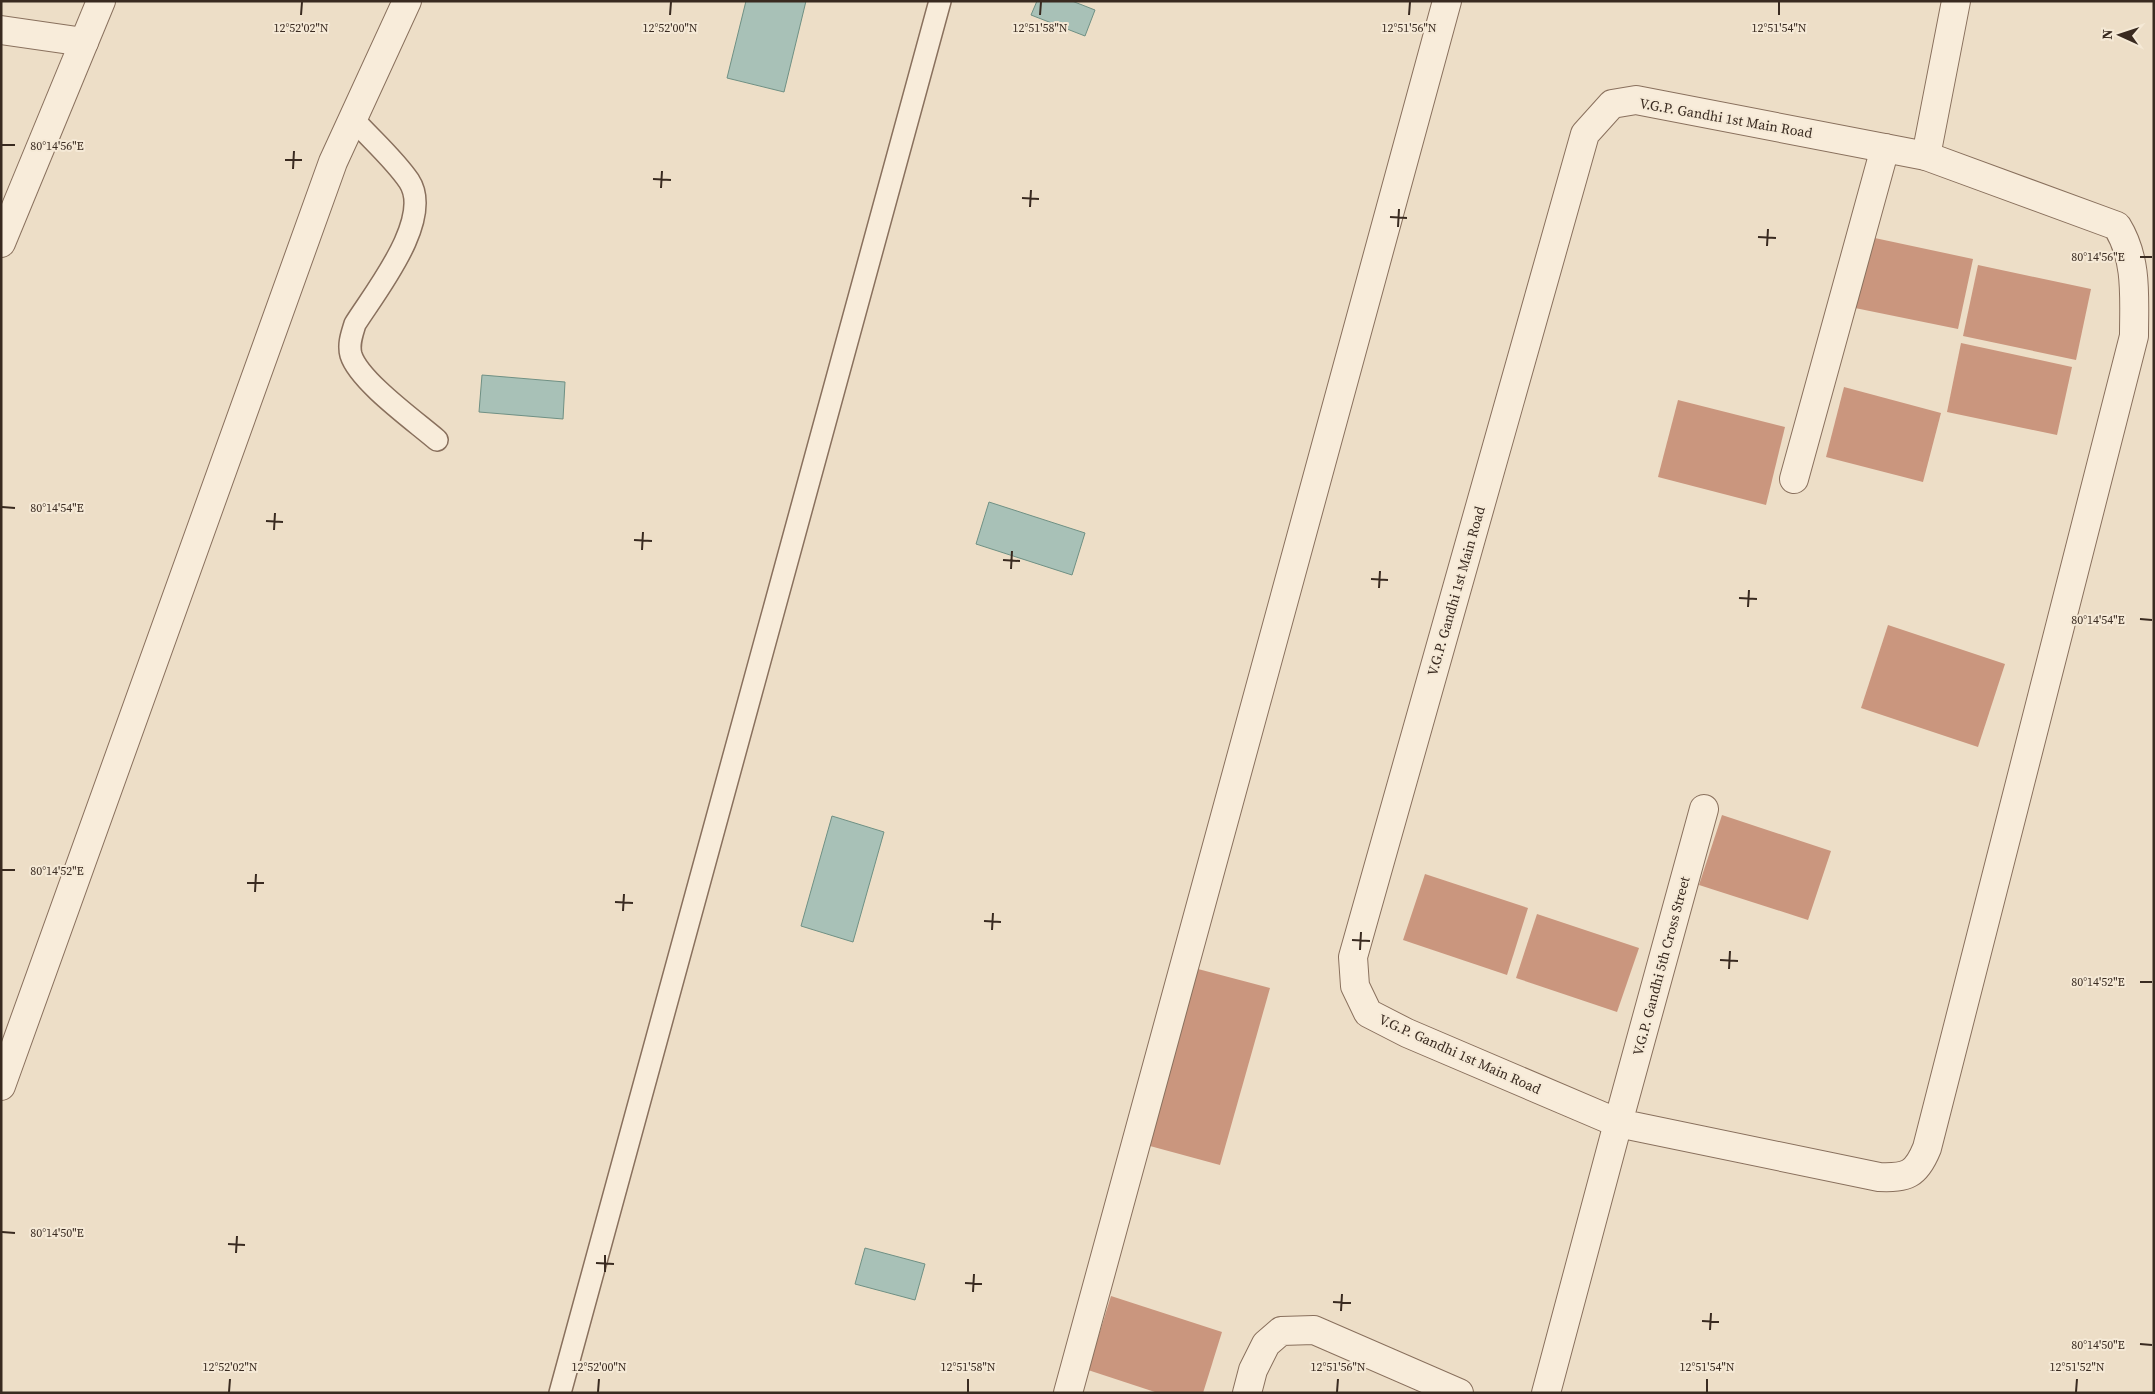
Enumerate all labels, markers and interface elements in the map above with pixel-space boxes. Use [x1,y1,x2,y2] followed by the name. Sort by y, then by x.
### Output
[2095,10,2145,60] north arrow
[273,20,329,36] text: 12°52'02"N
[642,20,698,36] text: 12°52'00"N
[1012,20,1068,36] text: 12°51'58"N
[1381,20,1437,36] text: 12°51'56"N
[1751,20,1807,36] text: 12°51'54"N
[2097,29,2117,40] text: N
[1638,93,1814,143] street label: V.G.P. Gandhi 1st Main Road
[30,138,84,154] text: 80°14'56"E
[2071,249,2125,265] text: 80°14'56"E
[30,500,84,516] text: 80°14'54"E
[1422,504,1490,678] street label: V.G.P. Gandhi 1st Main Road
[2071,612,2125,628] text: 80°14'54"E
[30,863,84,879] text: 80°14'52"E
[1627,874,1695,1058] street label: V.G.P. Gandhi 5th Cross Street
[2071,974,2125,990] text: 80°14'52"E
[1376,1009,1544,1099] street label: V.G.P. Gandhi 1st Main Road
[30,1225,84,1241] text: 80°14'50"E
[2071,1337,2125,1353] text: 80°14'50"E
[202,1359,258,1375] text: 12°52'02"N
[571,1359,627,1375] text: 12°52'00"N
[940,1359,996,1375] text: 12°51'58"N
[1310,1359,1366,1375] text: 12°51'56"N
[1679,1359,1735,1375] text: 12°51'54"N
[2049,1359,2105,1375] text: 12°51'52"N

